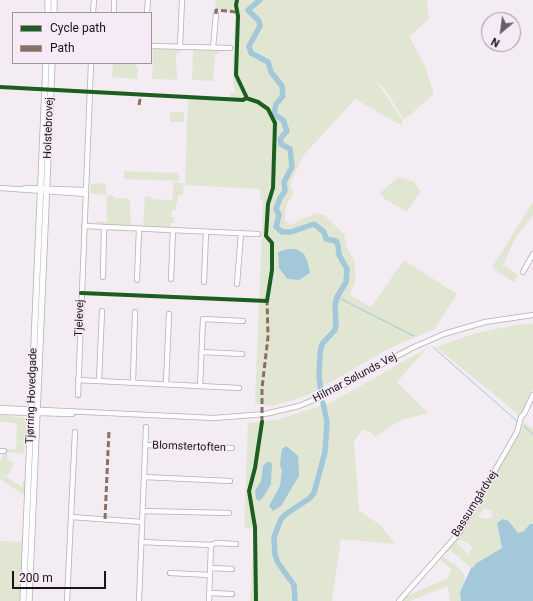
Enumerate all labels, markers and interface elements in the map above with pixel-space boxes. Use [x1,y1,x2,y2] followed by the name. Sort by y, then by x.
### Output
[12,12,152,64] legend
[481,12,521,52] north arrow
[50,21,106,35] text: Cycle path
[489,34,502,50] text: N
[50,41,75,55] text: Path
[41,97,57,159] street label: Holstebrovej
[73,299,87,337] street label: Tjelevej
[24,348,40,444] street label: Tjørring Hovedgade
[311,350,399,406] street label: Hilmar Sølunds Vej
[152,439,226,455] street label: Blomstertoften
[449,468,501,540] street label: Bassumgårdvej
[14,563,108,589] scale bar
[19,571,53,585] text: 200 m

